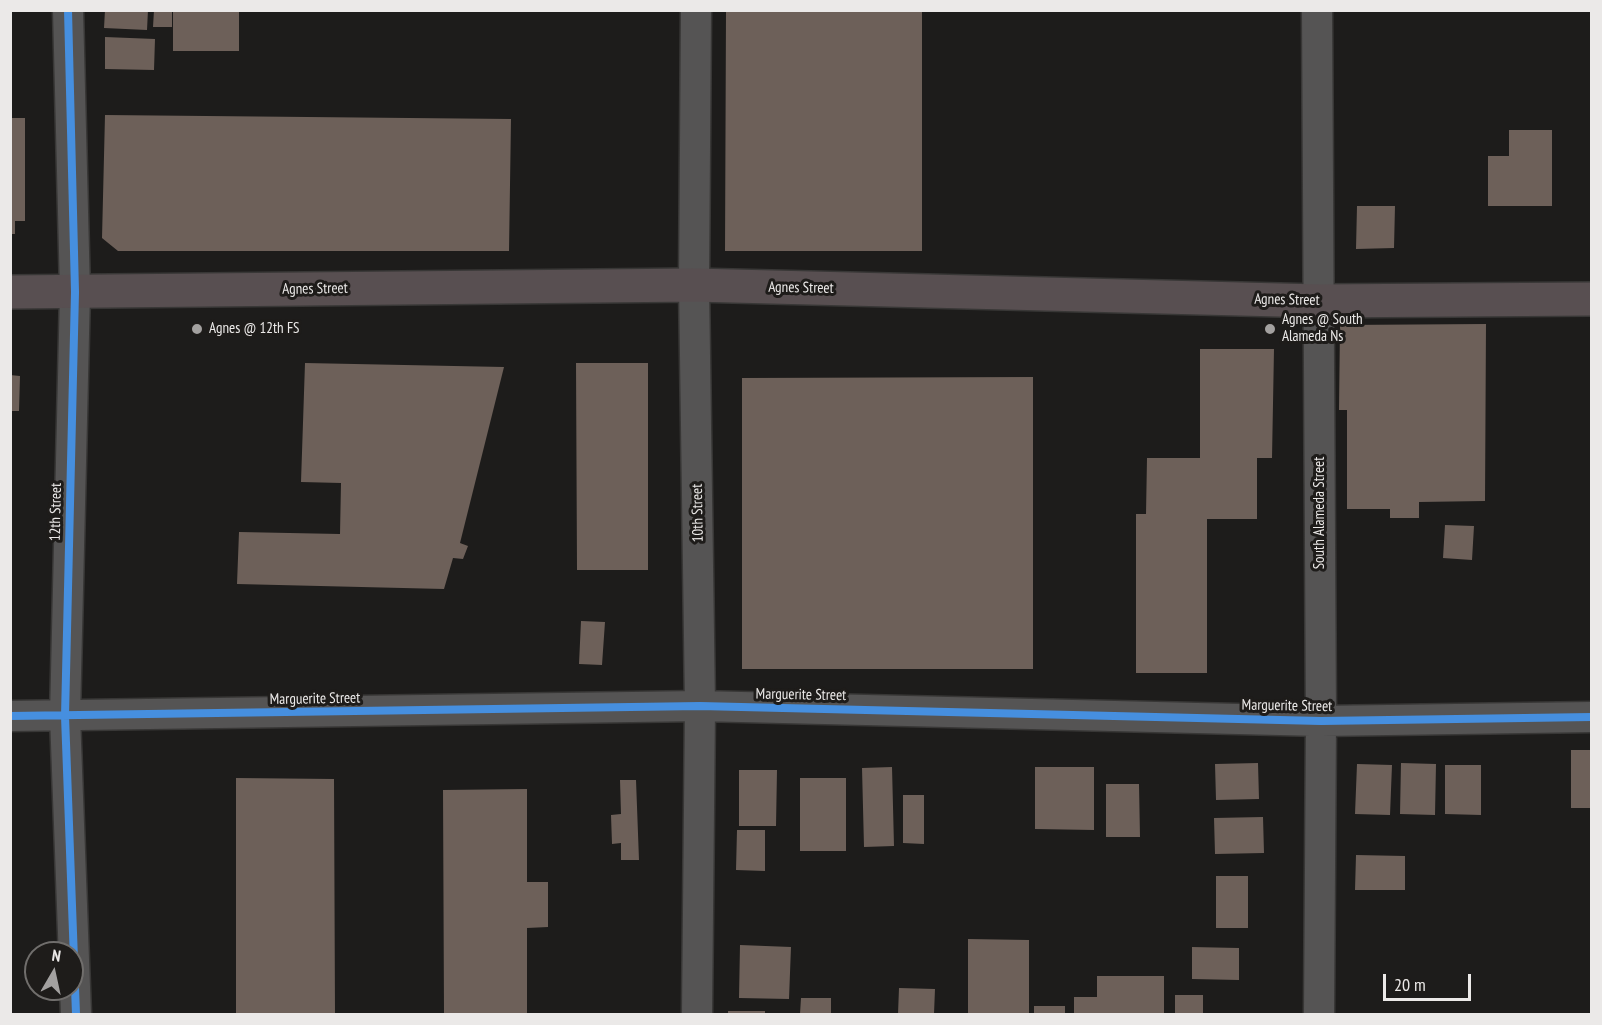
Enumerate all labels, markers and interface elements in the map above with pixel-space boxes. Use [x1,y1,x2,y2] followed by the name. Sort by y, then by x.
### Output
[768,278,834,298] street label: Agnes Street
[282,279,348,299] street label: Agnes Street
[1254,290,1320,310] street label: Agnes Street
[1282,311,1363,346] place label: Agnes @ South Alameda Ns
[209,320,299,338] place label: Agnes @ 12th FS
[190,322,204,336] marker: Agnes @ 12th FS
[1263,322,1277,336] marker: Agnes @ South Alameda Ns
[1311,457,1329,569] street label: South Alameda Street
[46,483,66,541] street label: 12th Street
[688,484,708,542] street label: 10th Street
[756,685,846,705] street label: Marguerite Street
[270,689,360,709] street label: Marguerite Street
[1242,696,1332,716] street label: Marguerite Street
[24,941,84,1001] north arrow
[51,945,62,966] text: N
[1386,962,1474,1000] scale bar
[1394,973,1426,996] text: 20 m

